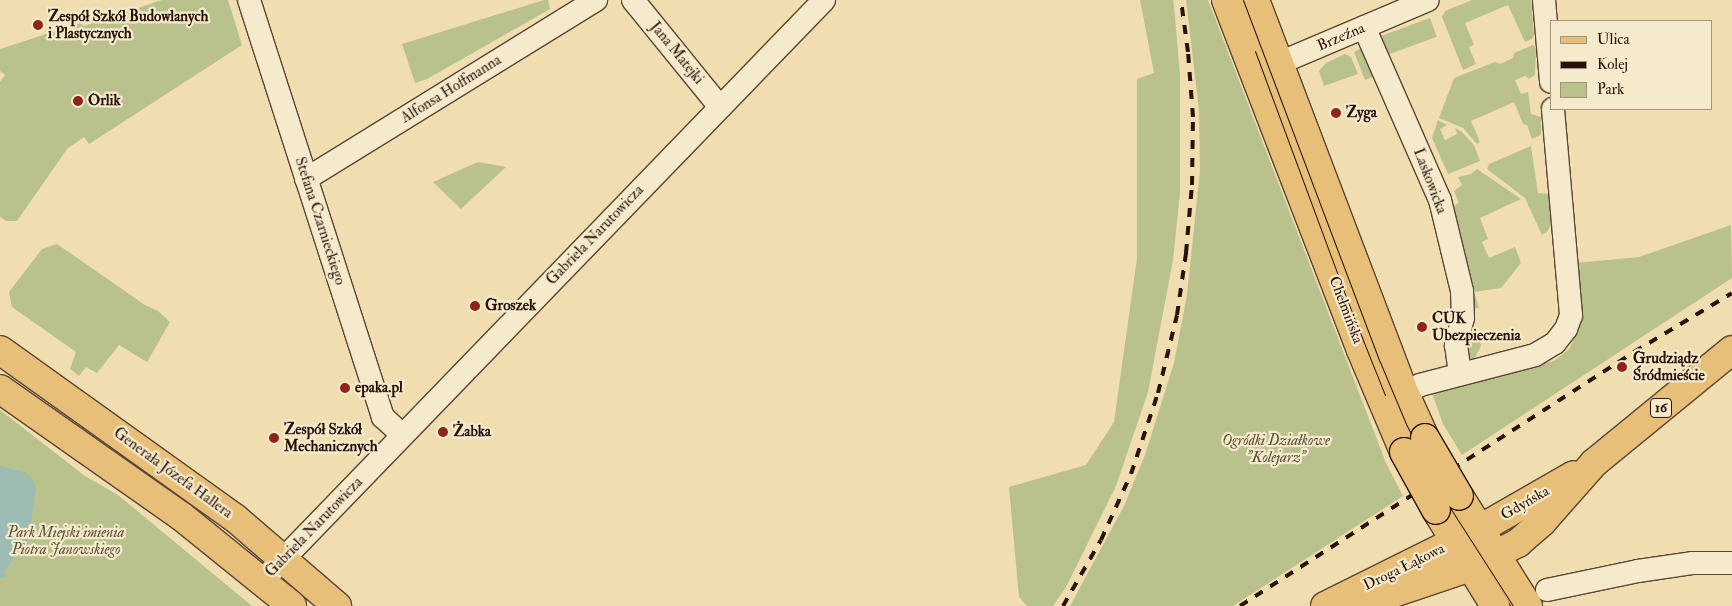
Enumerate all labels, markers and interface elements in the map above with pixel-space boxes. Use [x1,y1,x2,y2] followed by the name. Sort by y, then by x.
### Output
[48,7,208,42] place label: Zespół Szkół Budowlanych i Plastycznych
[646,18,708,88] street label: Jana Matejki
[32,19,44,31] marker: Zespół Szkół Budowlanych i Plastycznych
[1314,19,1368,55] street label: Brzeźna
[1550,20,1712,110] legend
[1597,30,1630,49] text: Ulica
[398,51,504,127] street label: Alfonsa Hoffmanna
[1597,55,1628,74] text: Kolej
[1597,80,1624,99] text: Park
[88,92,121,110] place label: Orlik
[72,95,84,107] marker: Orlik
[1346,104,1377,122] place label: Zyga
[1330,107,1342,119] marker: Zyga
[1409,146,1451,216] street label: Laskowicka
[291,155,349,287] street label: Stefana Czarnieckiego
[543,181,647,289] street label: Gabriela Narutowicza
[1325,274,1367,346] street label: Chełmińska
[485,297,536,315] place label: Groszek
[469,300,481,312] marker: Groszek
[1432,309,1521,344] place label: CUK Ubezpieczenia
[1416,321,1428,333] marker: CUK Ubezpieczenia
[1633,349,1705,384] place label: Grudziądz Śródmieście
[1615,360,1629,374] marker: Grudziądz Śródmieście
[355,379,403,397] place label: epaka.pl
[339,382,351,394] marker: epaka.pl
[1650,396,1672,419] road number: 16
[284,420,378,455] place label: Zespół Szkół Mechanicznych
[453,423,491,441] place label: Żabka
[110,424,236,522] street label: Generała Józefa Hallera
[437,426,449,438] marker: Żabka
[1222,431,1330,466] park label: Ogródki Działkowe "Kolejarz"
[268,432,280,444] marker: Zespół Szkół Mechanicznych
[262,473,366,581] street label: Gabriela Narutowicza
[1498,482,1552,524] street label: Gdyńska
[8,523,124,558] park label: Park Miejski imienia Piotra Janowskiego
[1360,540,1448,594] street label: Droga Łąkowa

